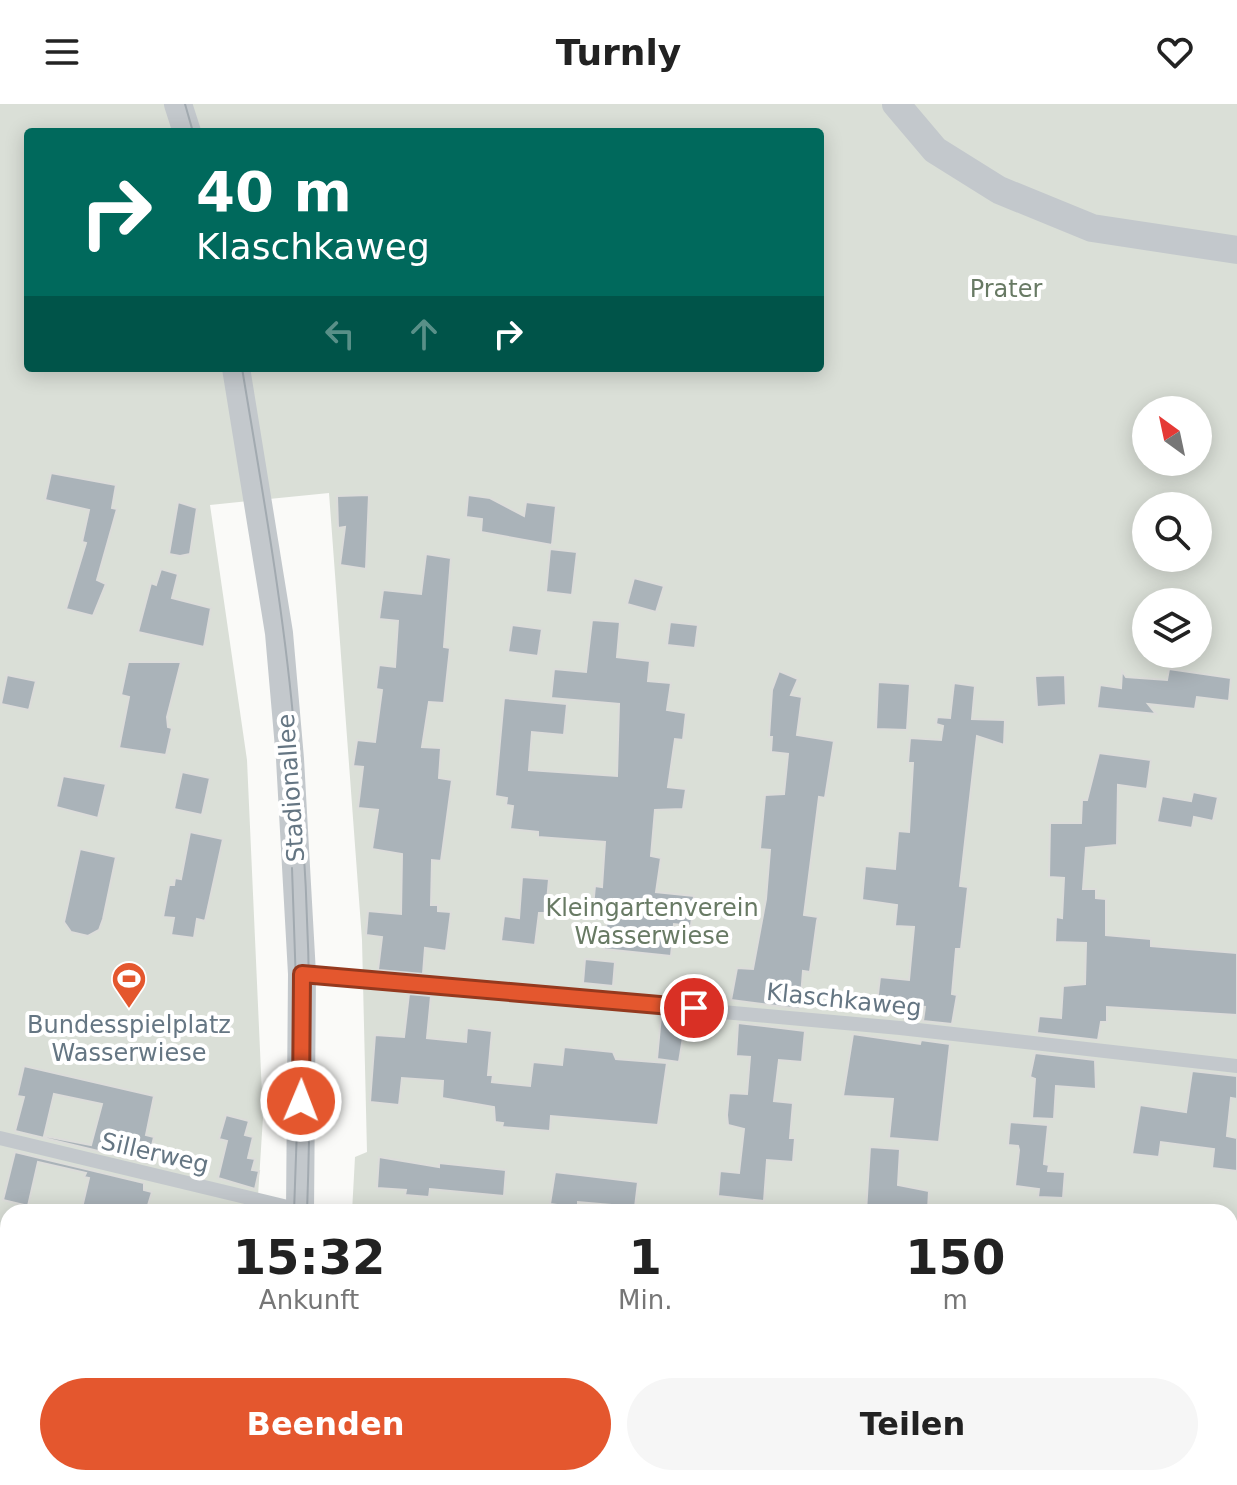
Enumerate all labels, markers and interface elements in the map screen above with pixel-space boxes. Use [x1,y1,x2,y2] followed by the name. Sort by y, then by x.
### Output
[40,30,84,74] icon: menu
[1153,30,1197,74] icon: heart
[556,32,681,73] text: Turnly
[196,159,352,224] text: 40 m
[64,160,168,264] icon: right
[196,226,430,267] text: Klaschkaweg
[970,275,1042,303] park label: Prater
[318,312,362,356] icon: left
[402,312,446,356] icon: ahead
[486,312,530,356] icon: right
[1132,396,1212,476] north arrow
[1132,396,1212,668] map controls
[1132,492,1212,572] button: search
[1132,588,1212,668] button: layers
[272,713,310,863] street label: Stadionallee
[545,894,759,950] park label: Kleingartenverein Wasserwiese
[110,960,148,1010] sports icon: Bundesspielplatz Wasserwiese
[660,974,728,1042] pin
[765,978,923,1022] street label: Klaschkaweg
[672,986,716,1030] icon: arrive
[27,1011,231,1067] place label: Bundesspielplatz Wasserwiese
[259,1059,343,1143] position arrow
[99,1127,211,1179] street label: Sillerweg
[233,1229,385,1285] text: 15:32
[629,1229,662,1285] text: 1
[905,1229,1005,1285] text: 150
[259,1285,359,1315] text: Ankunft
[618,1285,672,1315] text: Min.
[943,1285,968,1315] text: m
[40,1378,611,1470] button: Beenden
[627,1378,1198,1470] button: Teilen

